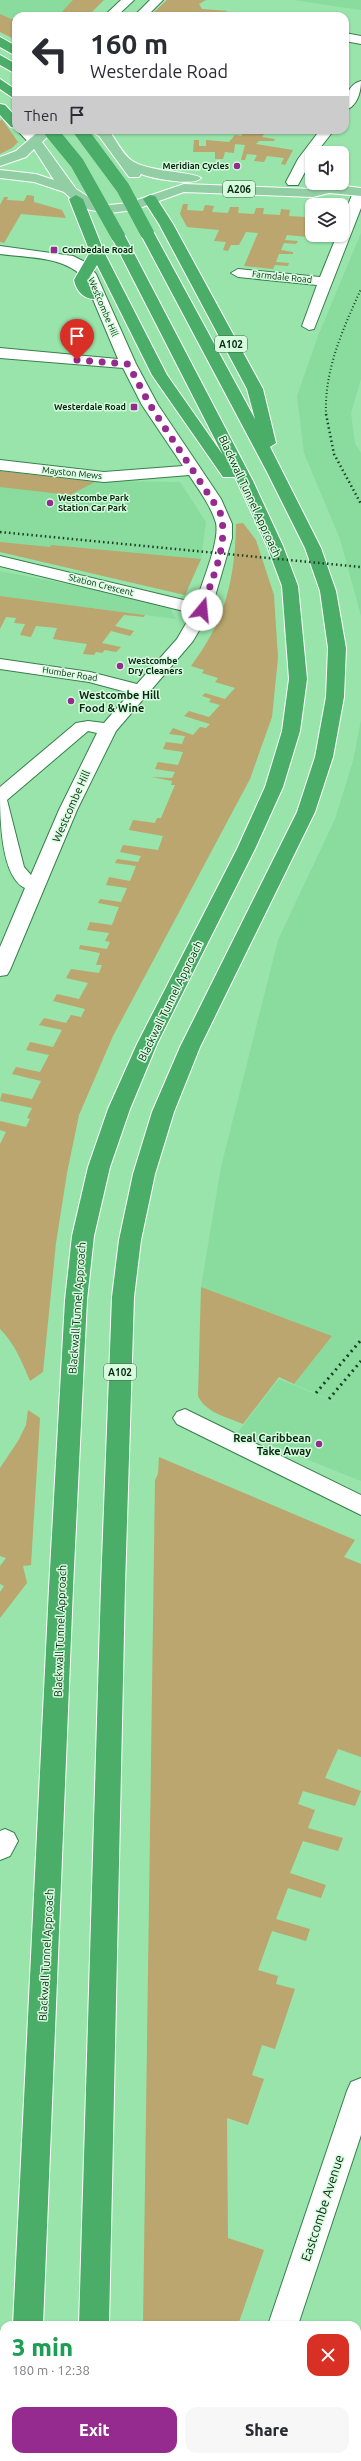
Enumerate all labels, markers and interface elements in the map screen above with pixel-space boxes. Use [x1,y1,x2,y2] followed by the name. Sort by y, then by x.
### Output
[24,28,76,80] icon: left
[90,28,168,59] text: 160 m
[90,61,228,81] text: Westerdale Road
[66,104,88,126] icon: arrive
[24,107,58,124] text: Then
[305,146,349,242] map controls
[305,146,349,190] button: sound
[162,161,229,171] place label: Meridian Cycles
[232,161,242,171] marker: Meridian Cycles
[223,181,255,197] road number: A206
[305,198,349,242] button: layers
[49,245,59,255] marker: Combedale Road
[62,245,133,255] place label: Combedale Road
[252,269,312,285] street label: Farmdale Road
[86,276,120,339] street label: Westcombe Hill
[60,319,94,360] pin
[66,325,88,347] icon: arrive
[215,336,247,352] road number: A102
[54,402,126,412] place label: Westerdale Road
[129,402,139,412] marker: Westerdale Road
[217,433,283,559] street label: Blackwall Tunnel Approach
[41,465,103,481] street label: Mayston Mews
[58,493,129,513] place label: Westcombe Park Station Car Park
[45,498,55,508] marker: Westcombe Park Station Car Park
[67,572,135,598] street label: Station Crescent
[181,589,223,631] position arrow
[128,656,182,676] place label: Westcombe Dry Cleaners
[115,661,125,671] marker: Westcombe Dry Cleaners
[42,665,98,683] street label: Humber Road
[79,689,160,714] place label: Westcombe Hill Food & Wine
[66,696,76,706] marker: Westcombe Hill Food & Wine
[50,768,92,844] street label: Westcombe Hill
[136,939,204,1063] street label: Blackwall Tunnel Approach
[66,1242,88,1374] street label: Blackwall Tunnel Approach
[104,1364,136,1380] road number: A102
[233,1432,311,1457] place label: Real Caribbean Take Away
[314,1439,324,1449] marker: Real Caribbean Take Away
[52,1565,68,1697] street label: Blackwall Tunnel Approach
[37,1889,55,2021] street label: Blackwall Tunnel Approach
[298,2153,346,2263] street label: Eastcombe Avenue
[12,2334,73,2361] text: 3 min
[307,2334,349,2376] button: close
[12,2363,90,2377] text: 180 m · 12:38
[12,2407,177,2453] button: Exit
[185,2407,349,2453] button: Share

